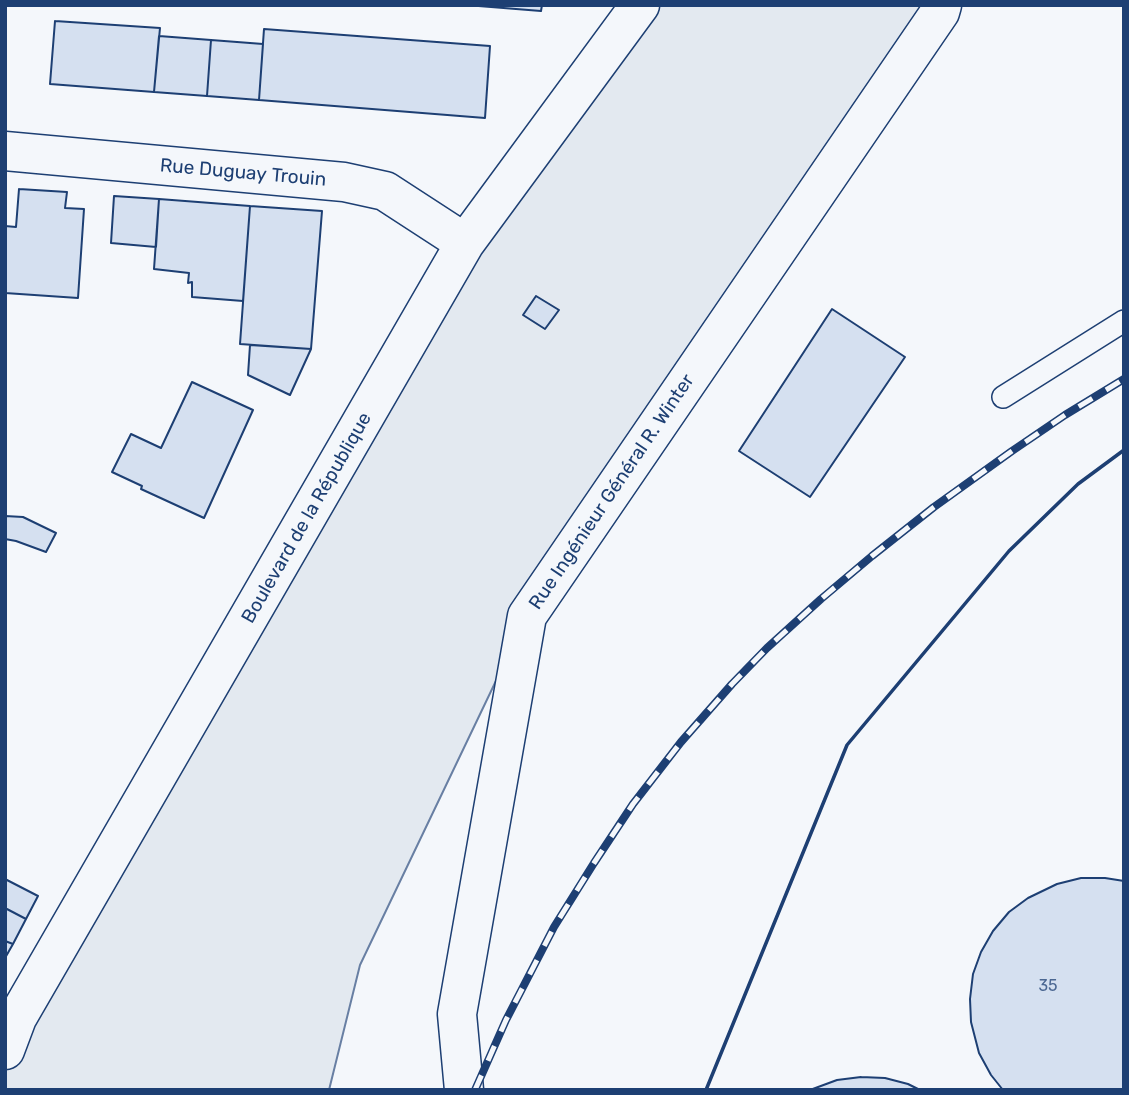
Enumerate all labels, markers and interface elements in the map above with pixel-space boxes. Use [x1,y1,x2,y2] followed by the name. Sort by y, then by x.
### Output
[159,154,327,192] street label: Rue Duguay Trouin
[525,370,699,614] street label: Rue Ingénieur Général R. Winter
[237,409,377,627] street label: Boulevard de la République
[1038,976,1058,996] house number: 35

